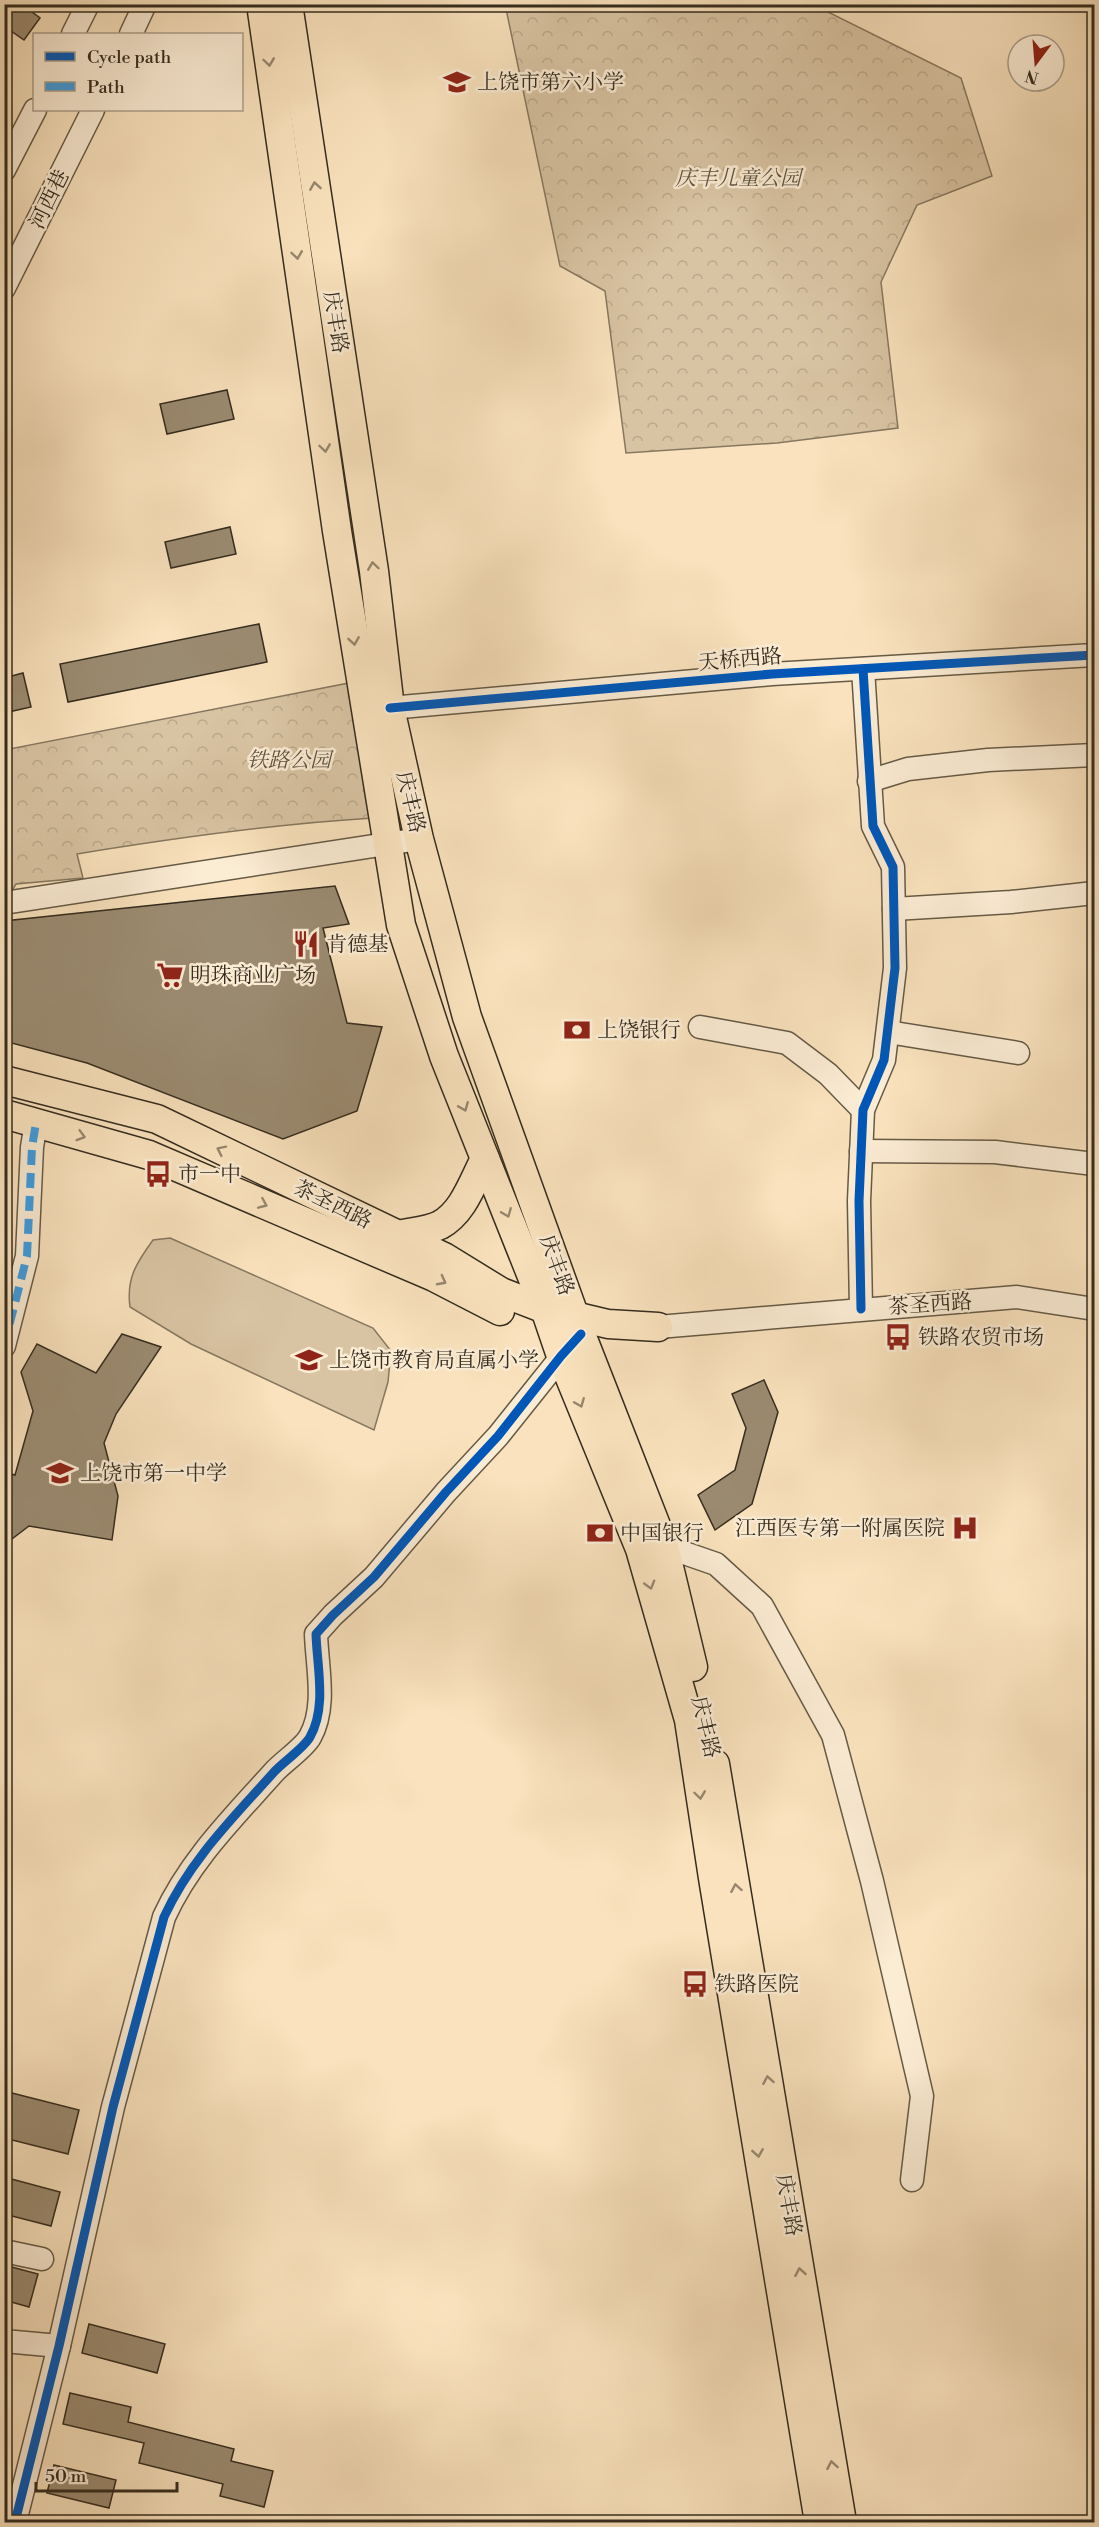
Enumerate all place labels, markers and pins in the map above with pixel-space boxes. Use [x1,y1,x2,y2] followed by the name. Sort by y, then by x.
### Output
[442,67,472,97] school or university icon: 上饶市第六小学
[477,70,624,96] place label: 上饶市第六小学
[291,929,321,959] restaurant icon: 肯德基
[326,932,389,958] place label: 肯德基
[155,960,185,990] supermarket icon: 明珠商业广场
[190,963,316,989] place label: 明珠商业广场
[562,1015,592,1045] bank icon: 上饶银行
[597,1018,681,1044] place label: 上饶银行
[143,1159,173,1189] bus stop icon: 市一中
[178,1162,241,1188] place label: 市一中
[883,1322,913,1352] bus stop icon: 铁路农贸市场
[918,1325,1044,1351] place label: 铁路农贸市场
[294,1345,324,1375] school or university icon: 上饶市教育局直属小学
[329,1348,539,1374] place label: 上饶市教育局直属小学
[45,1458,75,1488] school or university icon: 上饶市第一中学
[80,1461,227,1487] place label: 上饶市第一中学
[950,1513,980,1543] hospital icon: 江西医专第一附属医院
[735,1516,945,1542] place label: 江西医专第一附属医院
[585,1518,615,1548] bank icon: 中国银行
[620,1521,704,1547] place label: 中国银行
[680,1969,710,1999] bus stop icon: 铁路医院
[715,1972,799,1998] place label: 铁路医院

